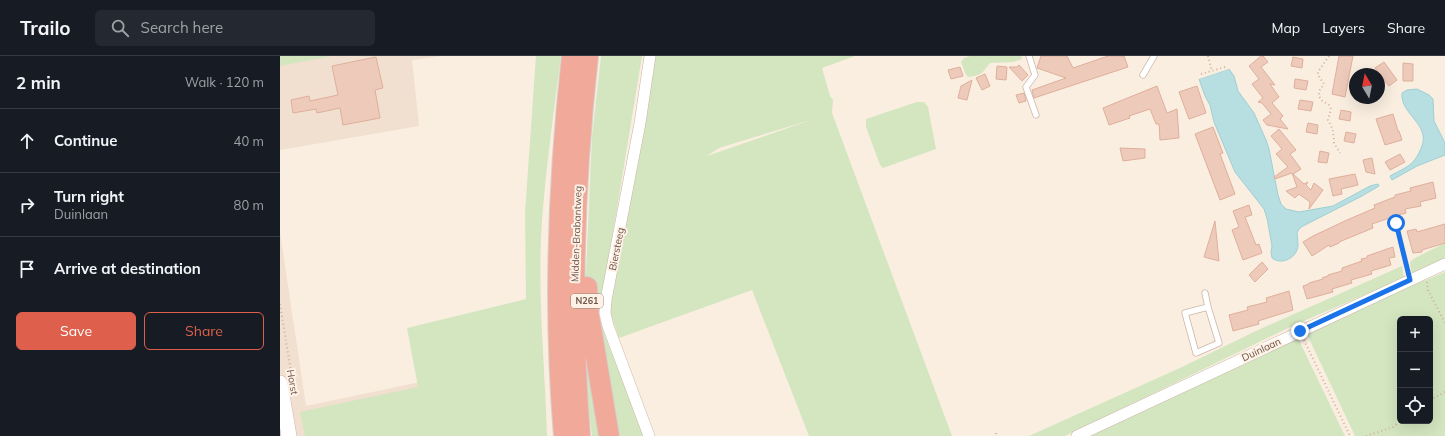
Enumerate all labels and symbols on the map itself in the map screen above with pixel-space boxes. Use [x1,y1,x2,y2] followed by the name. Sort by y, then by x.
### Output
[1349,68,1385,104] north arrow
[568,186,585,282] street label: Midden-Brabantweg
[1387,214,1405,232] route start
[606,227,627,272] street label: Biersteeg
[571,294,603,308] road number: N261
[1291,322,1309,340] route end
[1240,335,1283,364] street label: Duinlaan
[284,368,301,396] street label: Horst

